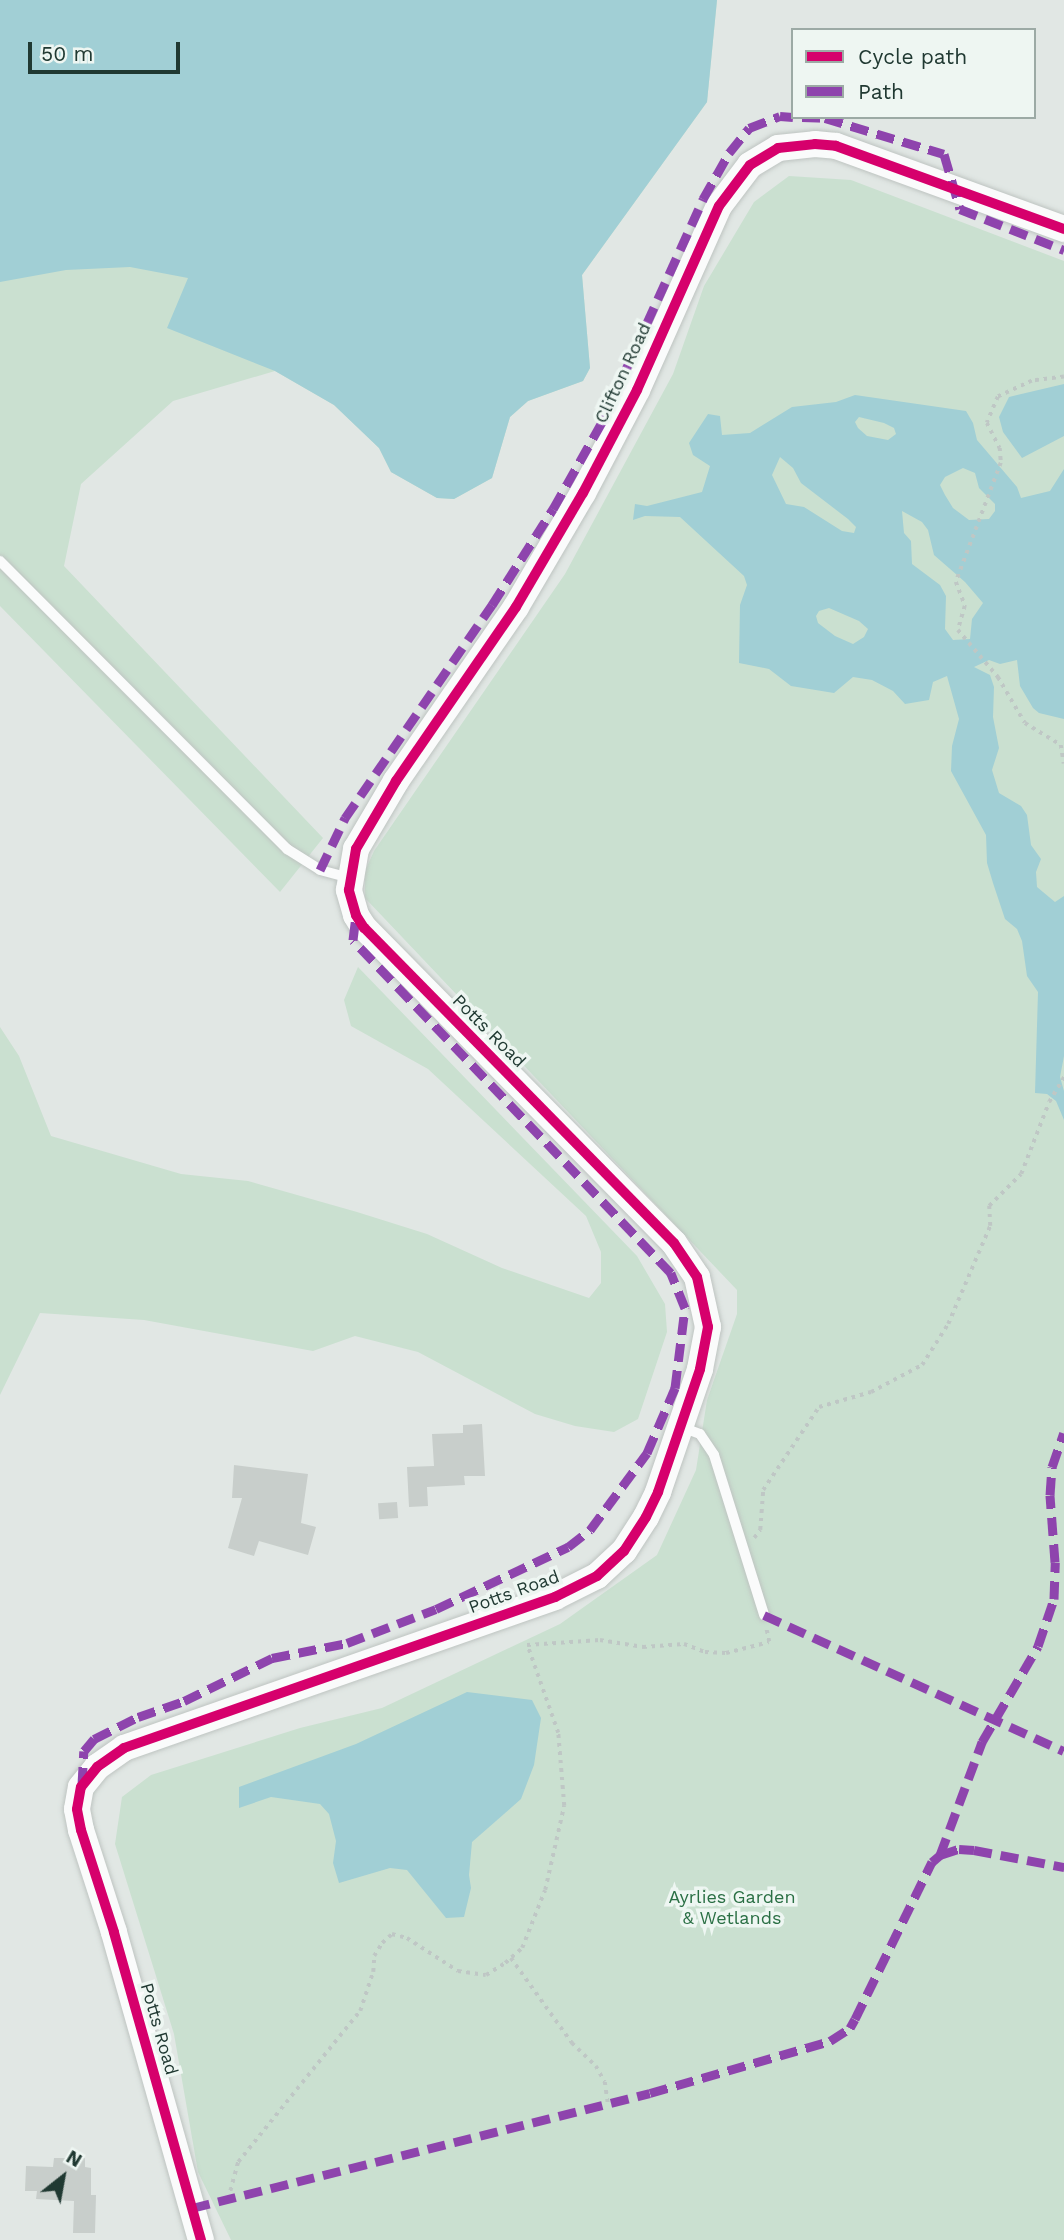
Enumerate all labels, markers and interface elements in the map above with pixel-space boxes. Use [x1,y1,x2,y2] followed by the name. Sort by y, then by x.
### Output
[32,28,184,72] scale bar
[791,28,1036,119] legend
[41,41,93,66] text: 50 m
[858,44,967,69] text: Cycle path
[858,79,904,104] text: Path
[590,319,656,427] street label: Clifton Road
[448,990,530,1072] street label: Potts Road
[466,1566,562,1618] street label: Potts Road
[668,1887,796,1930] park label: Ayrlies Garden & Wetlands
[136,1980,182,2078] street label: Potts Road
[28,2142,98,2212] north arrow
[62,2145,86,2172] text: N

